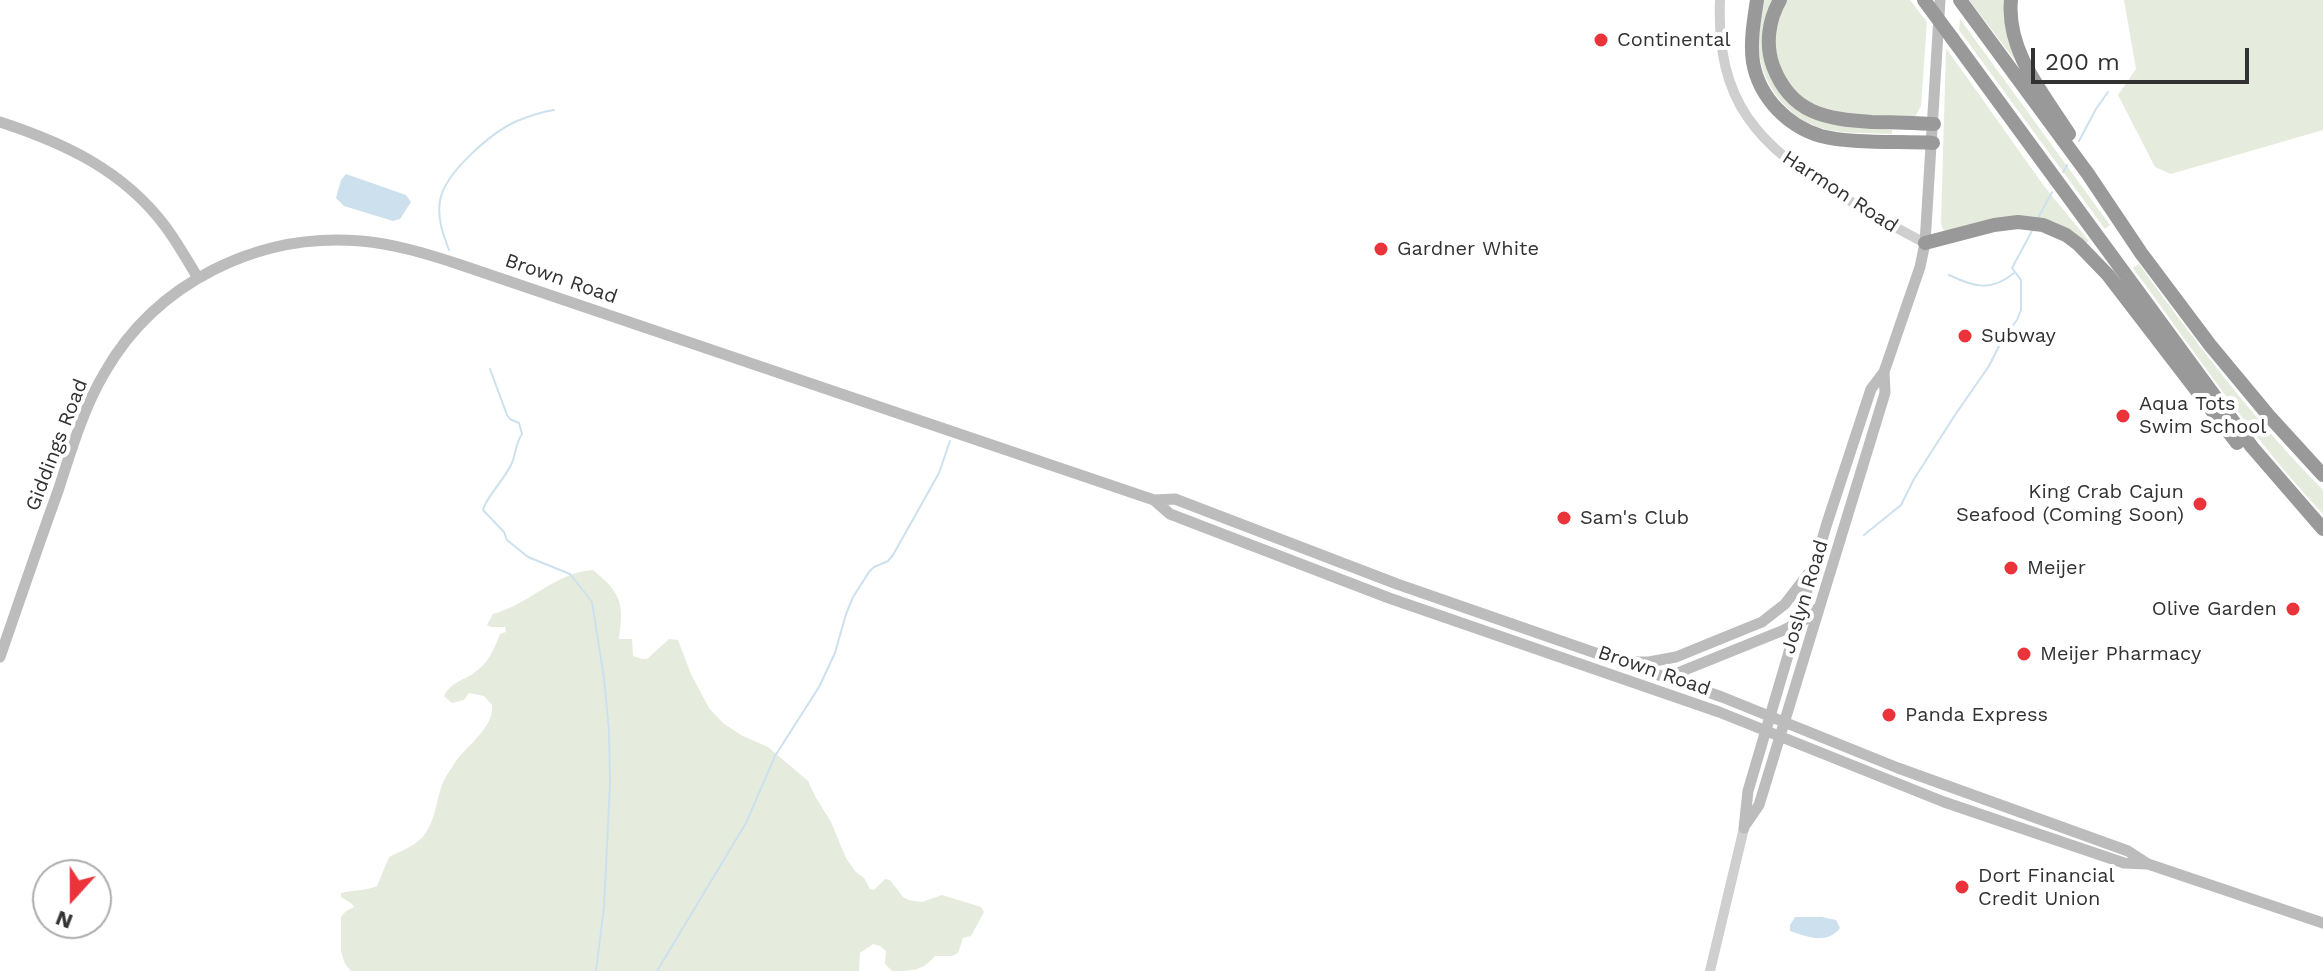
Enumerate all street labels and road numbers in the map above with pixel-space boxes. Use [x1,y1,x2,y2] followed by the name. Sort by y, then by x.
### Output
[1778,146,1902,238] street label: Harmon Road
[502,249,620,309] street label: Brown Road
[21,376,93,514] street label: Giddings Road
[1776,537,1834,657] street label: Joslyn Road
[1595,641,1713,701] street label: Brown Road

